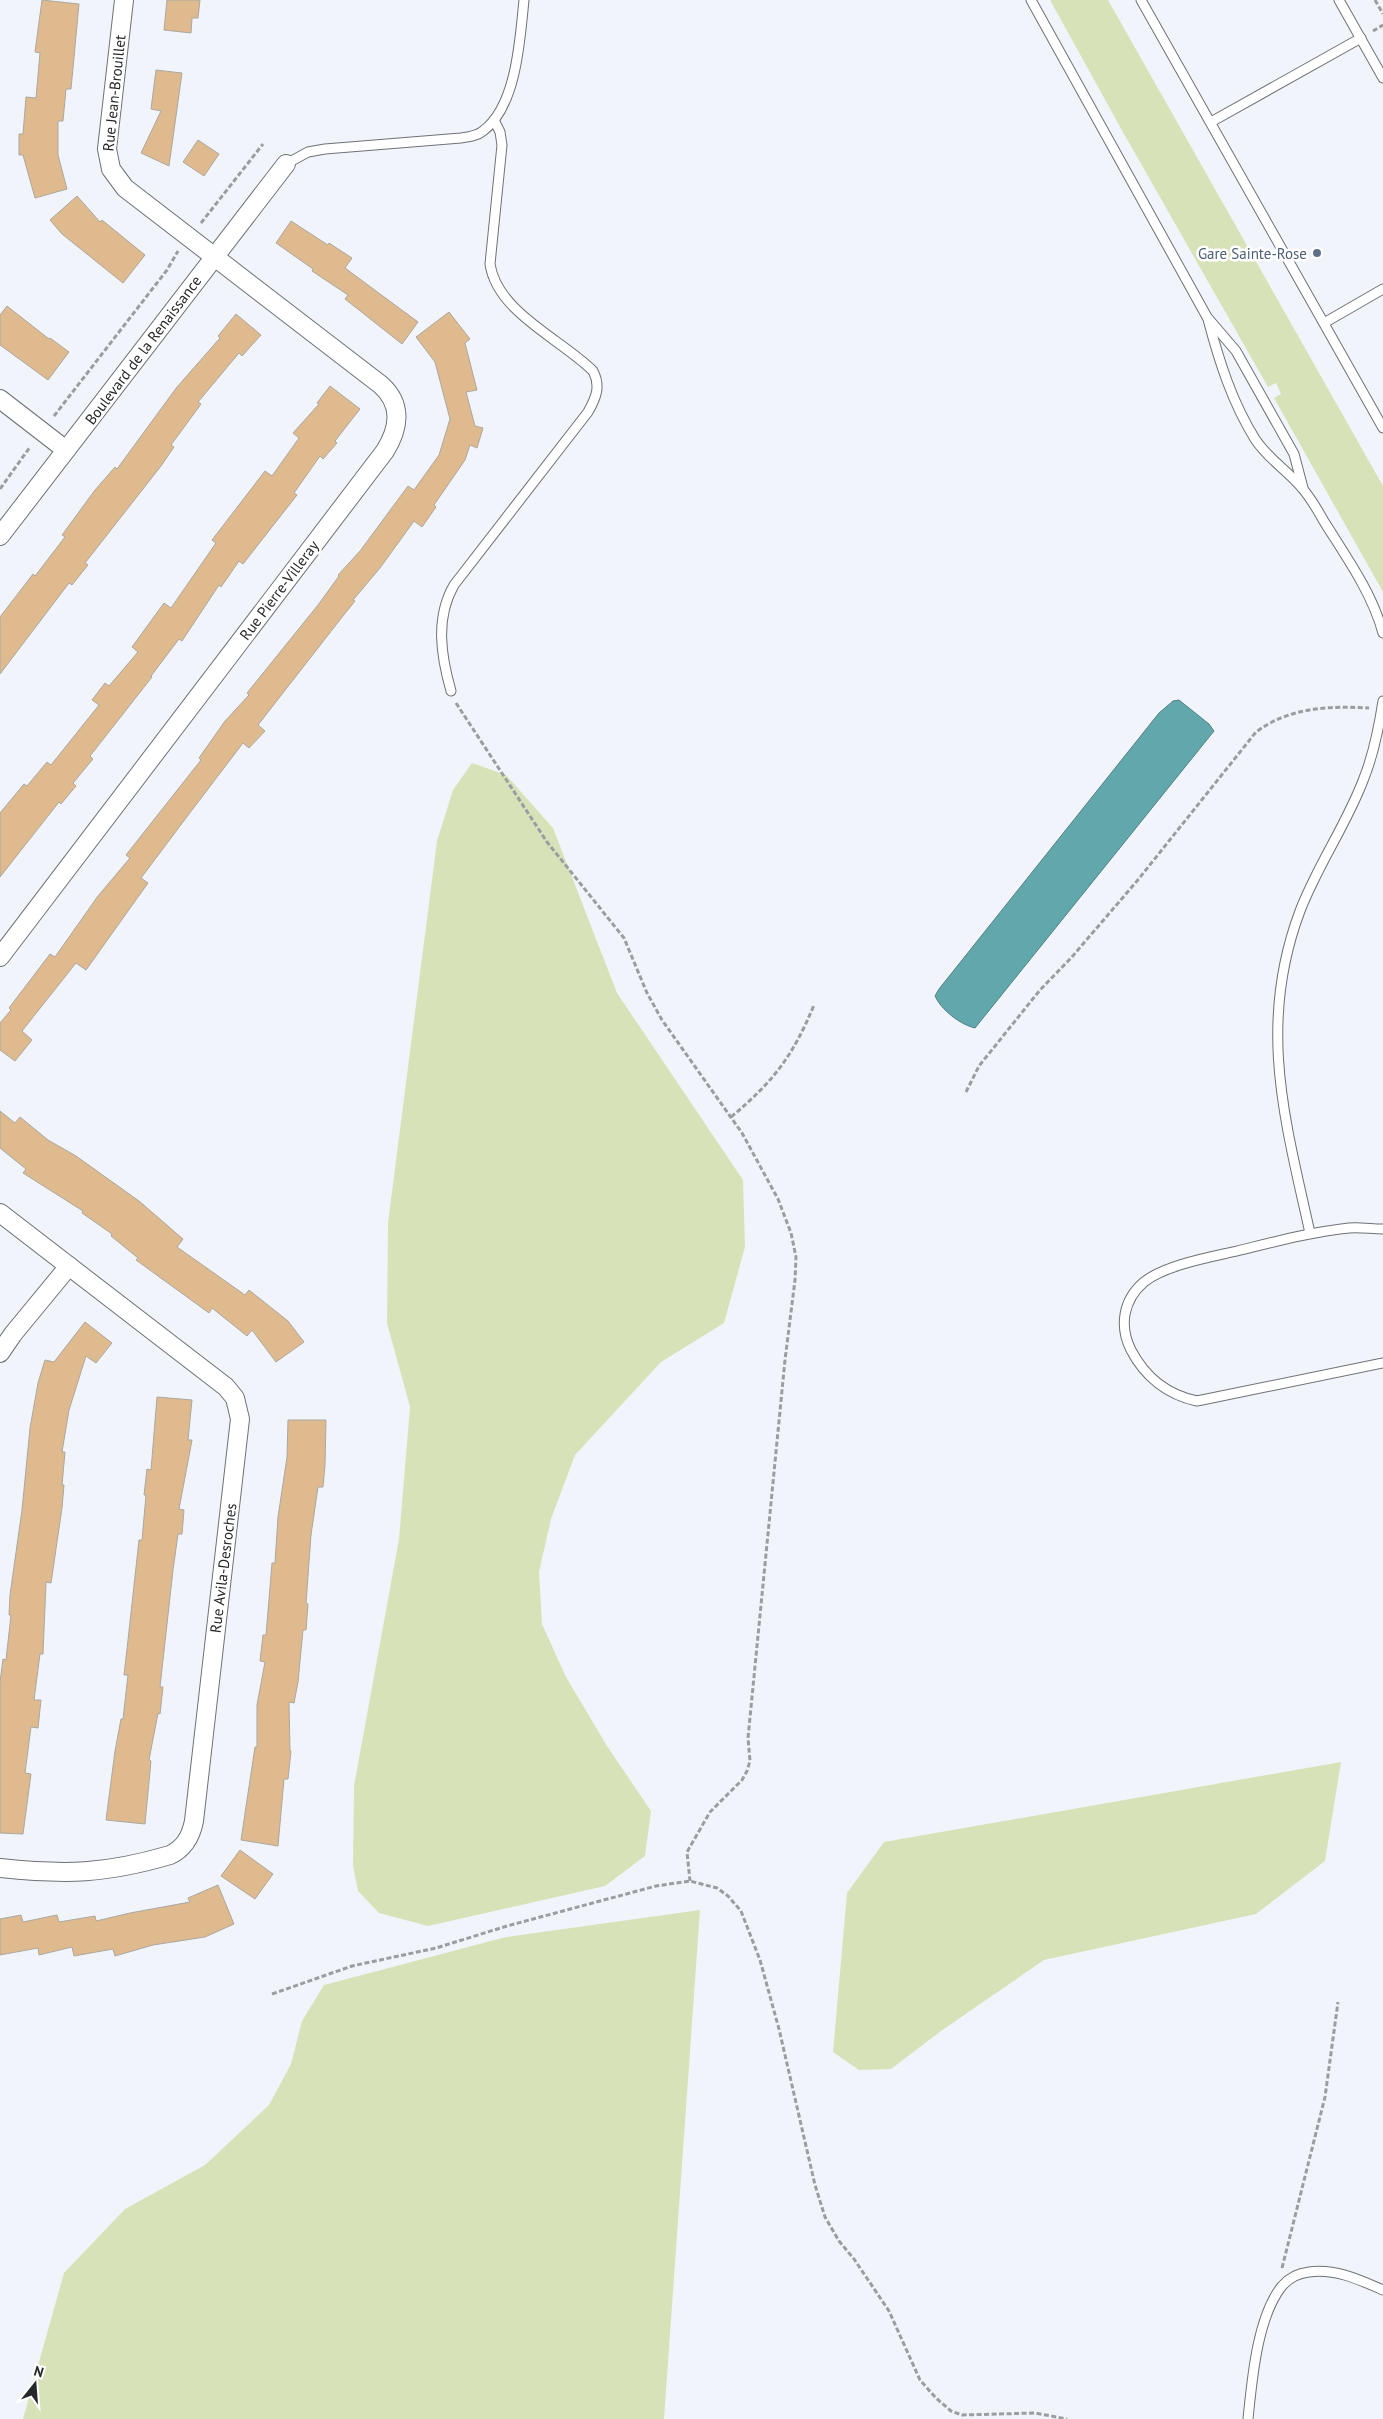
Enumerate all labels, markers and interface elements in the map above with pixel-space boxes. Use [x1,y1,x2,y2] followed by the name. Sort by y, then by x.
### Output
[98,34,130,152] street label: Rue Jean-Brouillet
[1198,244,1307,263] place label: Gare Sainte-Rose
[1311,247,1323,259] marker: Gare Sainte-Rose
[81,272,205,428] street label: Boulevard de la Renaissance
[235,536,323,644] street label: Rue Pierre-Villeray
[206,1502,240,1634] street label: Rue Avila-Desroches
[10,2359,60,2409] north arrow
[32,2362,46,2382] text: N

